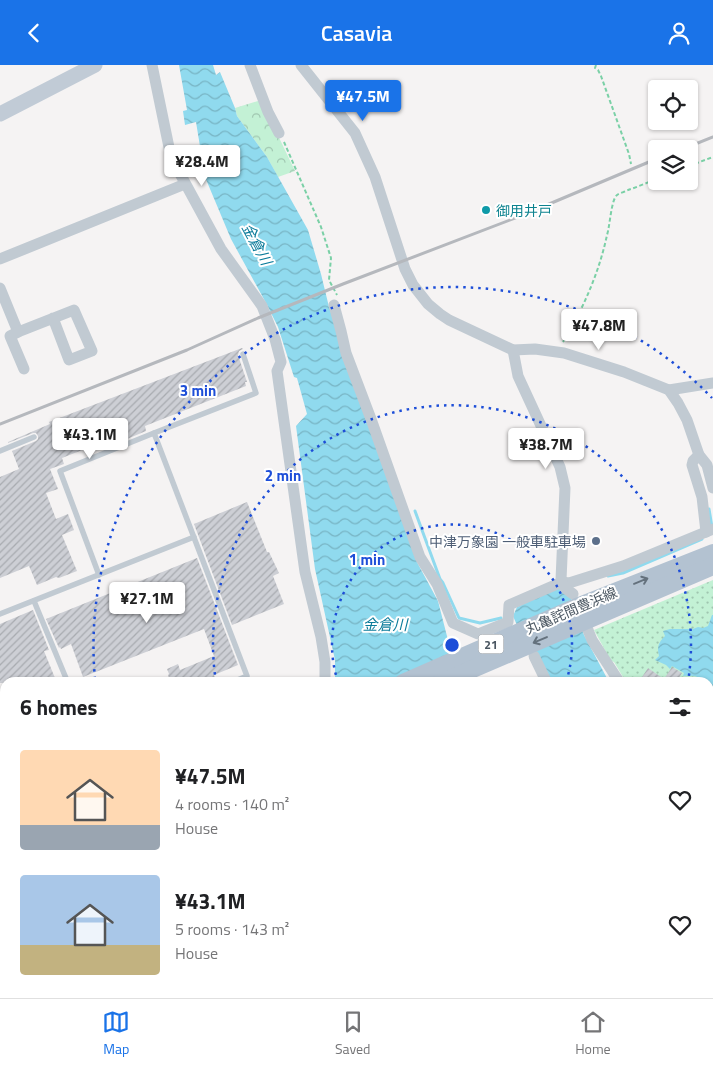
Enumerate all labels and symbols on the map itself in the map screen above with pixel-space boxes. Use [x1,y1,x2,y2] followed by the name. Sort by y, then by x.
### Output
[322,80,404,122] pin: ¥47.5M
[161,145,243,187] pin: ¥28.4M
[496,200,552,221] place label: 御用井戸
[480,204,492,216] marker: 御用井戸
[236,219,279,271] water label: 金倉川
[558,309,640,351] pin: ¥47.8M
[180,379,216,402] text: 3 min
[49,417,131,460] pin: ¥43.1M
[505,427,587,470] pin: ¥38.7M
[265,464,301,487] text: 2 min
[429,531,586,552] place label: 中津万象園 一般車駐車場
[590,535,602,547] marker: 中津万象園 一般車駐車場
[349,548,385,571] text: 1 min
[633,576,648,585] one-way arrow
[106,581,188,624] pin: ¥27.1M
[522,581,620,639] street label: 丸亀詫間豊浜線
[362,613,409,636] water label: 金倉川
[478,635,504,653] road number: 21
[533,635,548,645] one-way arrow
[443,636,461,654] centre of rings

